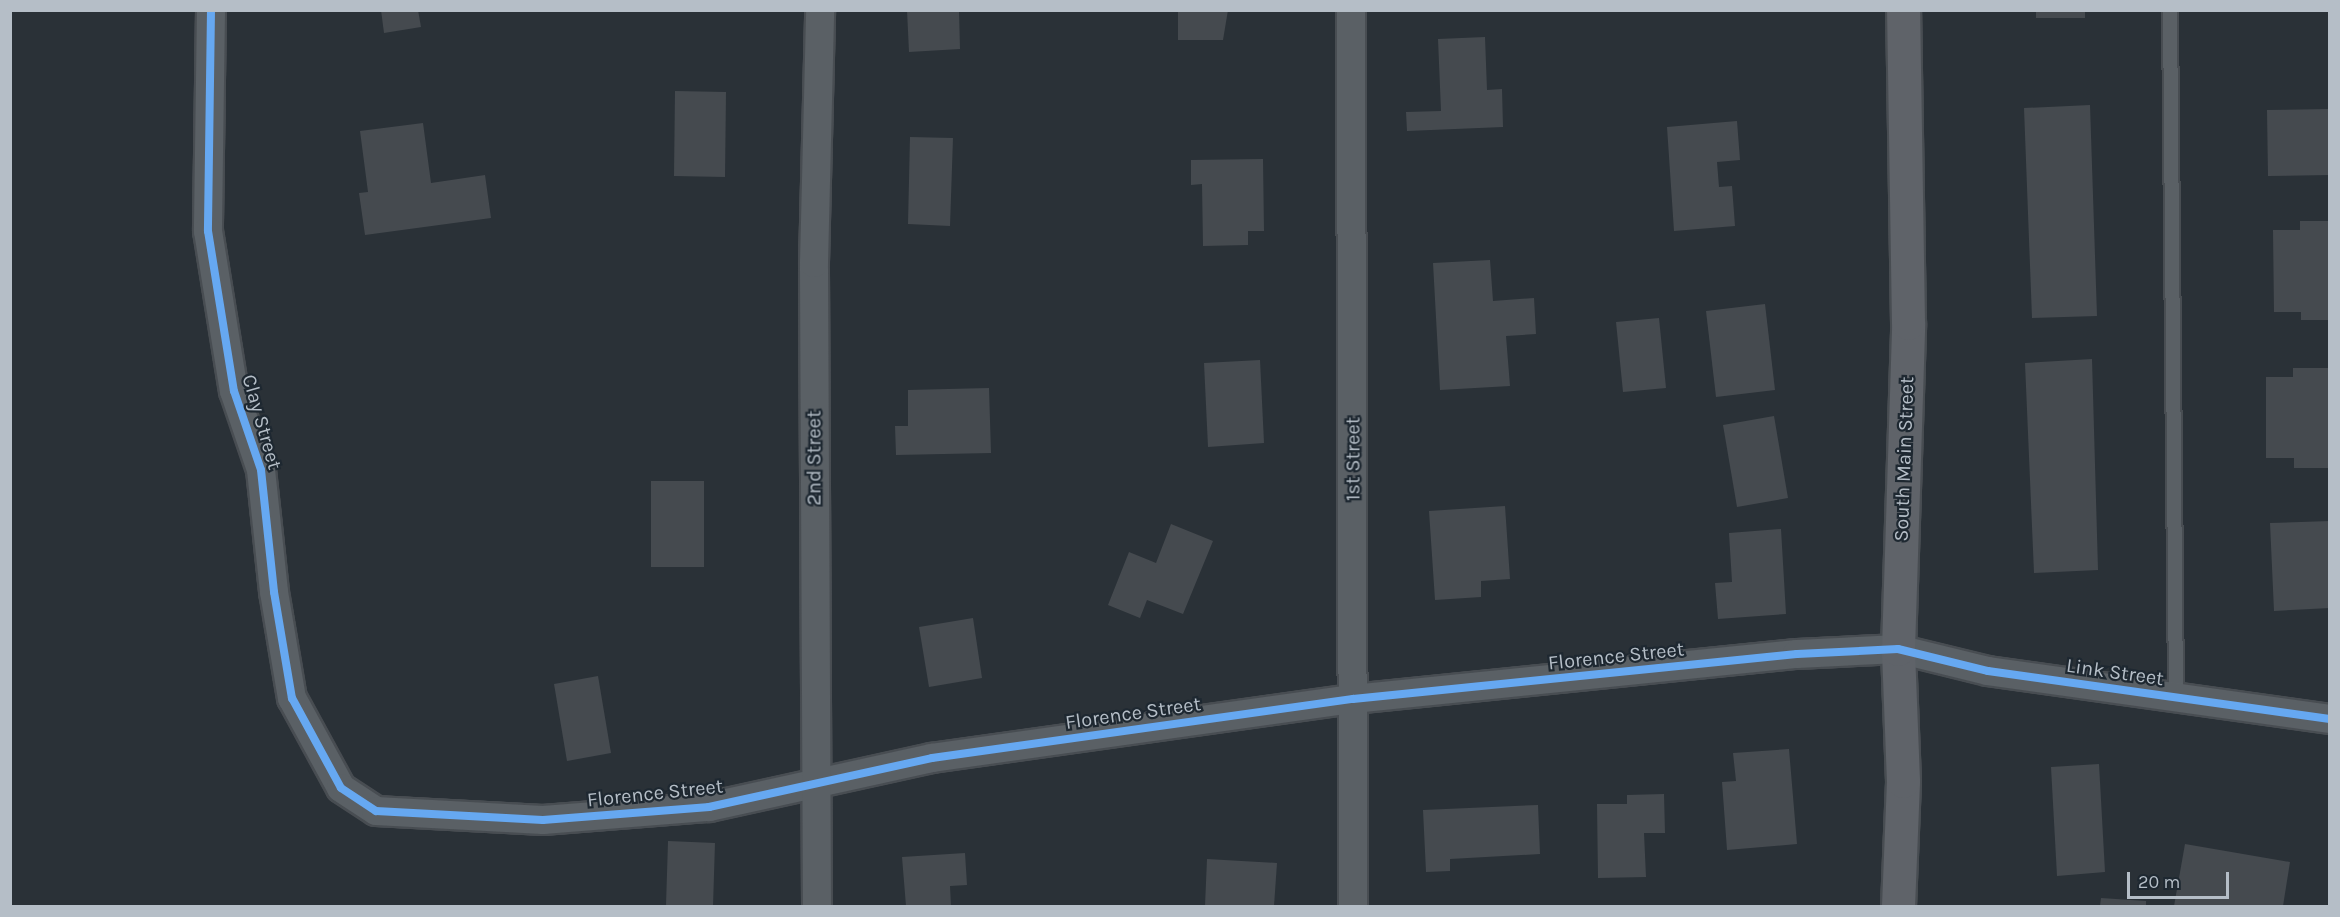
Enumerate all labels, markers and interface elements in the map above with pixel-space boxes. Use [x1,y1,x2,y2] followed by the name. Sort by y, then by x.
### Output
[237,372,287,472] street label: Clay Street
[1889,376,1919,542] street label: South Main Street
[802,410,826,506] street label: 2nd Street
[1341,417,1365,501] street label: 1st Street
[1547,637,1685,675] street label: Florence Street
[2065,653,2165,691] street label: Link Street
[1064,692,1202,734] street label: Florence Street
[586,774,724,812] street label: Florence Street
[2130,860,2232,898] scale bar
[2138,871,2180,893] text: 20 m

